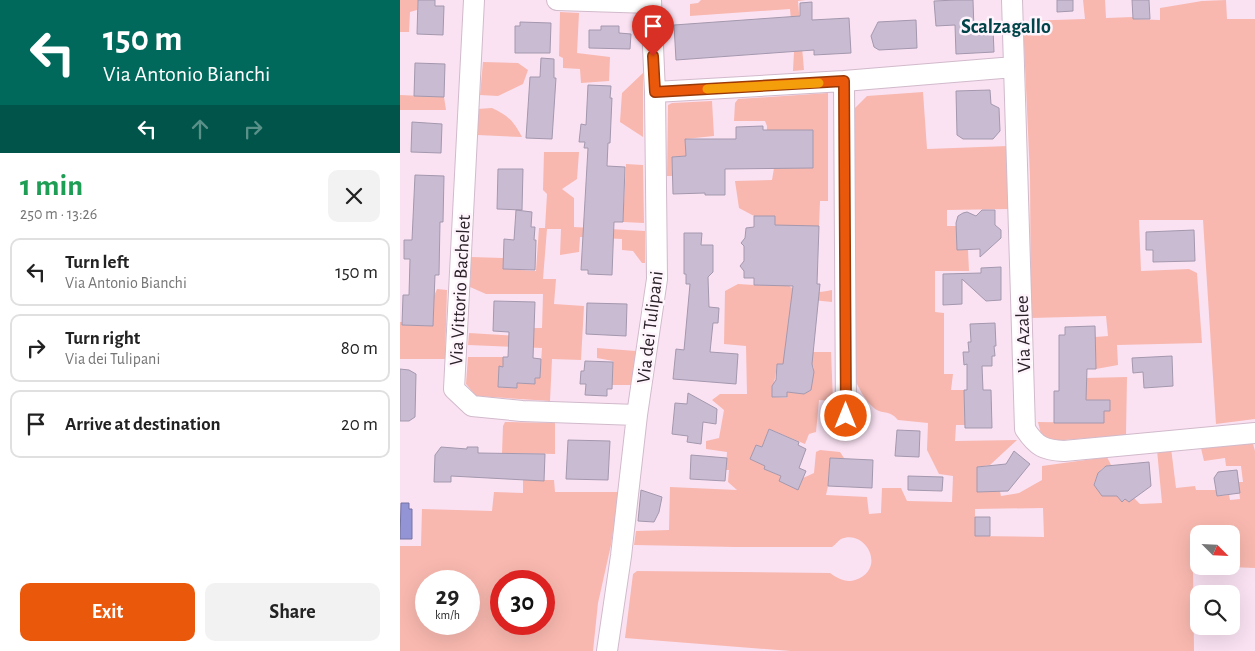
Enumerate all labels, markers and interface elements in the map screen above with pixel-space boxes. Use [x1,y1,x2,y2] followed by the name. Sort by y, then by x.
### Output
[632,5,674,56] pin
[639,12,667,40] icon: arrive
[961,17,1051,37] district label: Scalzagallo
[20,20,85,85] icon: left
[103,22,183,57] text: 150 m
[103,63,270,85] text: Via Antonio Bianchi
[133,115,161,143] icon: left
[186,115,214,143] icon: ahead
[239,115,267,143] icon: right
[328,170,380,222] button: close
[20,171,83,201] text: 1 min
[20,206,97,222] text: 250 m · 13:26
[447,214,474,366] street label: Via Vittorio Bachelet
[65,253,129,272] text: Turn left
[22,258,50,286] icon: left
[335,263,378,282] text: 150 m
[634,270,667,384] street label: Via dei Tulipani
[65,275,187,291] text: Via Antonio Bianchi
[1013,295,1034,373] street label: Via Azalee
[65,329,140,348] text: Turn right
[22,334,50,362] icon: right
[341,339,378,358] text: 80 m
[65,351,160,367] text: Via dei Tulipani
[819,389,871,441] position arrow
[22,410,50,438] icon: arrive
[65,415,221,434] text: Arrive at destination
[341,415,378,434] text: 20 m
[1190,525,1240,575] north arrow
[1190,525,1240,635] map controls
[490,570,555,635] speed limit sign: 30
[20,583,195,641] button: Exit
[205,583,380,641] button: Share
[436,584,459,609] text: 29
[1190,585,1240,635] button: search
[435,609,460,621] text: km/h

